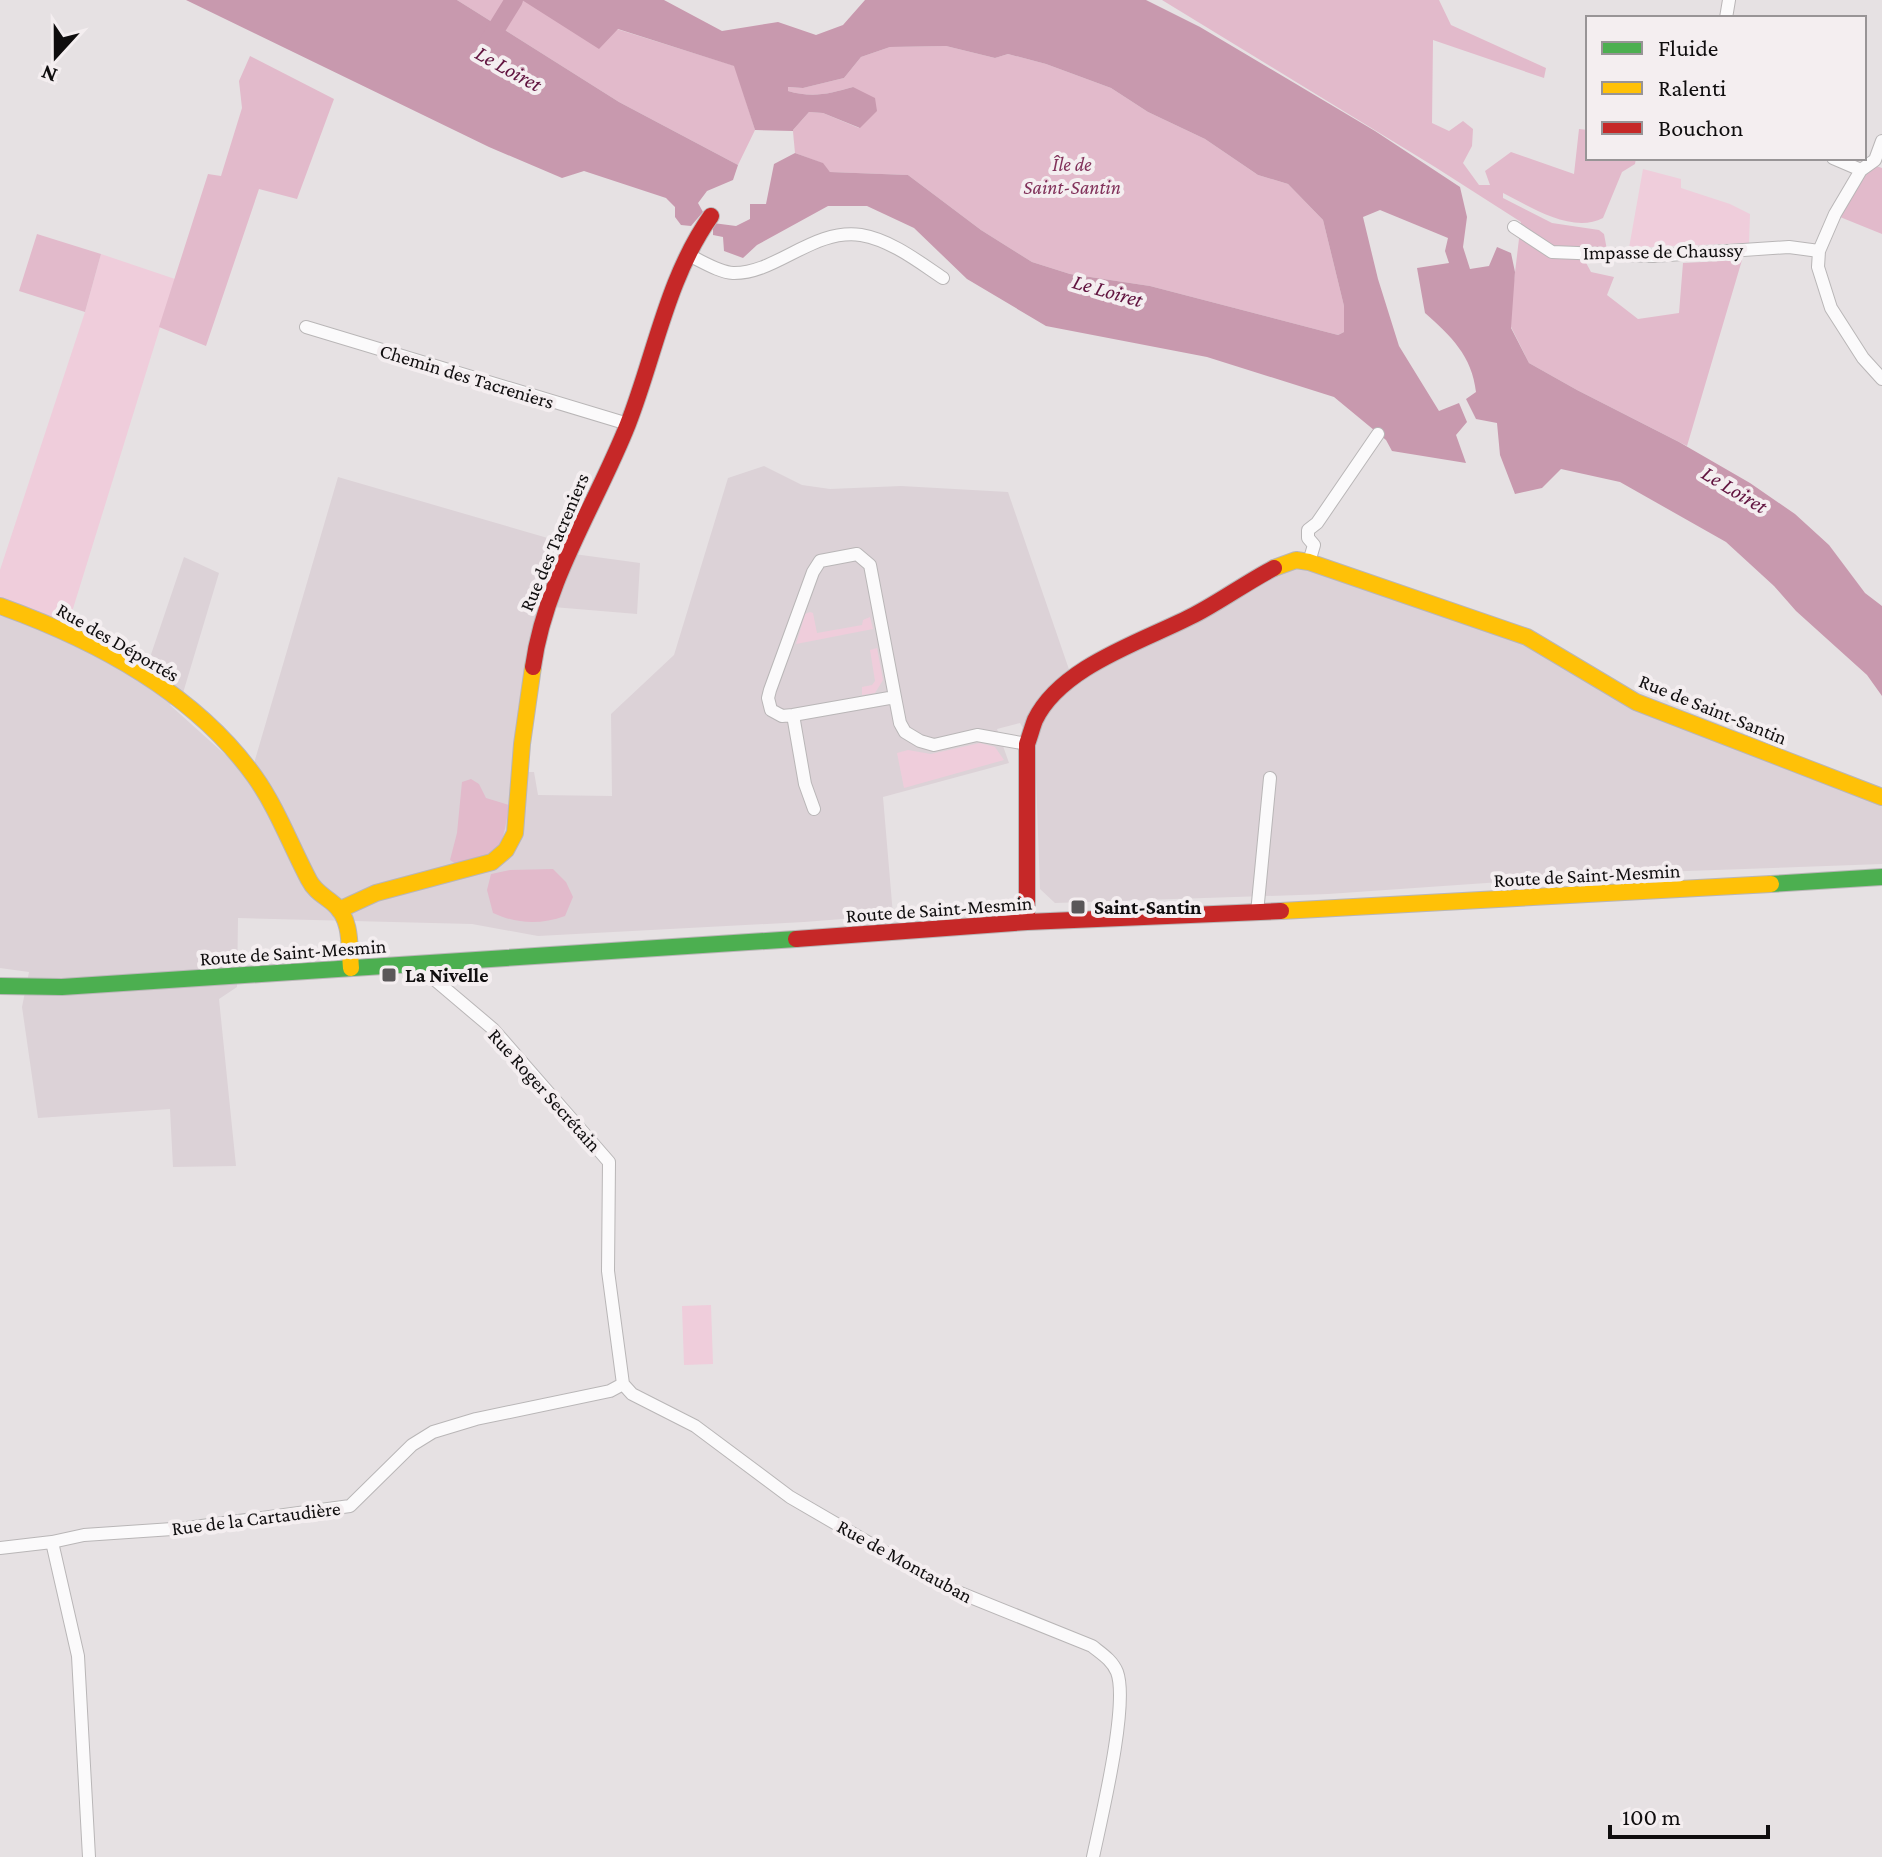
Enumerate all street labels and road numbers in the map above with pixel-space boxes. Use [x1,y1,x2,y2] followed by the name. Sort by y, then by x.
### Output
[1583,239,1744,264] street label: Impasse de Chaussy
[377,339,557,413] street label: Chemin des Tacreniers
[515,470,593,614] street label: Rue des Tacreniers
[52,598,183,687] street label: Rue des Déportés
[1636,669,1790,749] street label: Rue de Saint-Santin
[1493,859,1681,891] street label: Route de Saint-Mesmin
[845,891,1033,927] street label: Route de Saint-Mesmin
[199,934,387,970] street label: Route de Saint-Mesmin
[483,1024,606,1157] street label: Rue Roger Secrétain
[170,1497,342,1539] street label: Rue de la Cartaudière
[834,1515,977,1607] street label: Rue de Montauban

